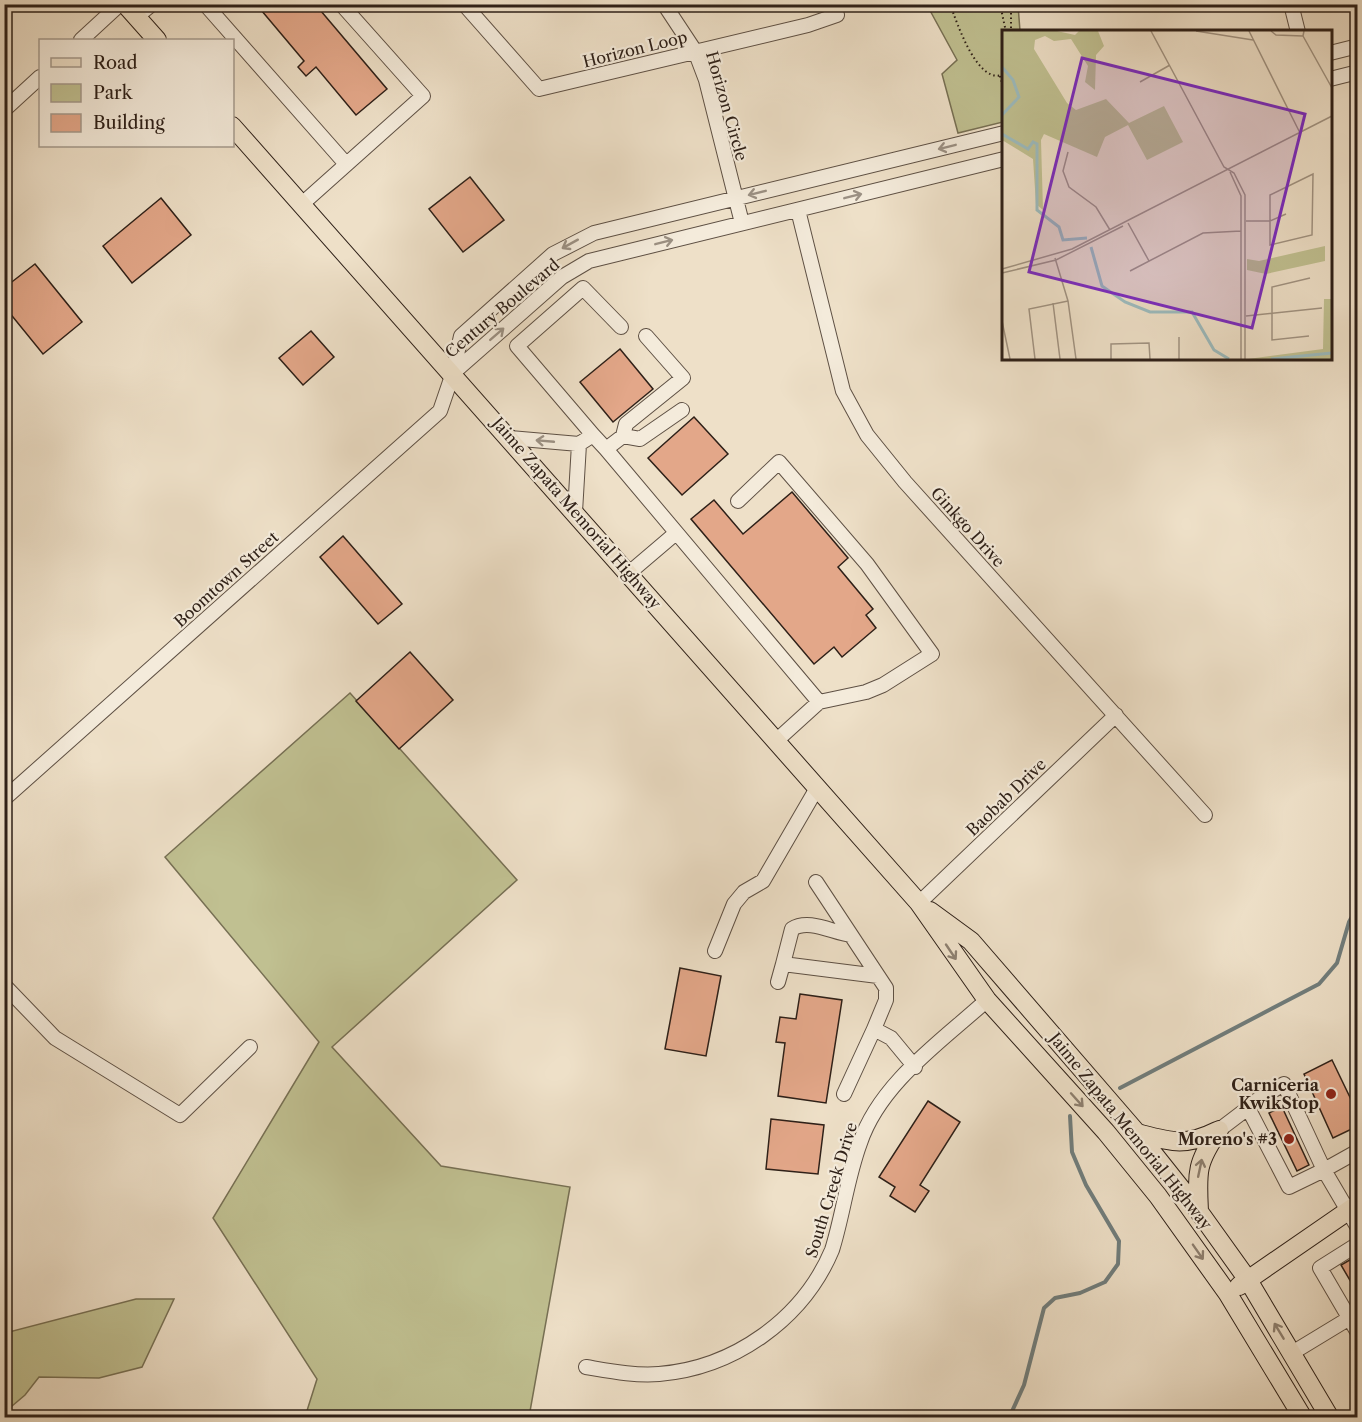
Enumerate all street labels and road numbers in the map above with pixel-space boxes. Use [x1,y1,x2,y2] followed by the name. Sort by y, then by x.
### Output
[581,26,689,72] street label: Horizon Loop
[702,49,752,163] street label: Horizon Circle
[441,254,564,362] street label: Century Boulevard
[486,411,666,614] street label: Jaime Zapata Memorial Highway
[927,483,1009,571] street label: Ginkgo Drive
[170,527,283,631] street label: Boomtown Street
[962,754,1050,840] street label: Baobab Drive
[1043,1026,1217,1234] street label: Jaime Zapata Memorial Highway
[801,1120,861,1260] street label: South Creek Drive

